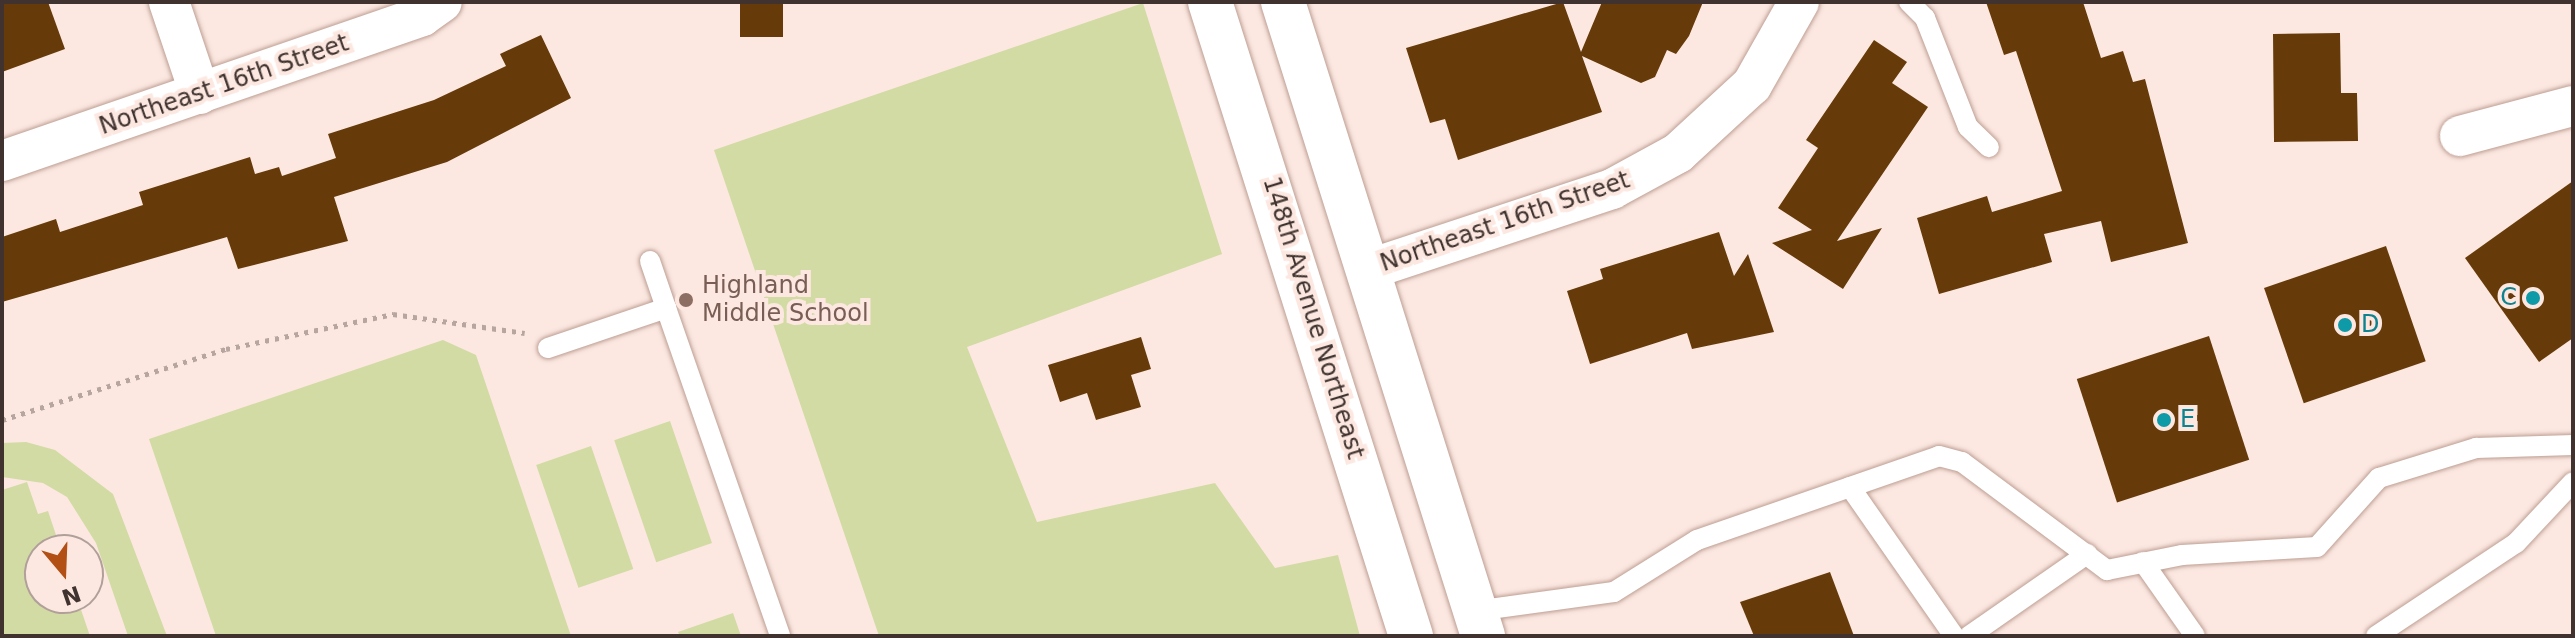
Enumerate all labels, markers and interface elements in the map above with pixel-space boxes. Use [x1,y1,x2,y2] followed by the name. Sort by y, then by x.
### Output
[96,29,352,141] street label: Northeast 16th Street
[1377,166,1633,278] street label: Northeast 16th Street
[1256,174,1370,462] street label: 148th Avenue Northeast
[702,272,869,328] place label: Highland Middle School
[2500,284,2517,312] place label: C
[2524,289,2542,307] marker: C
[677,291,695,309] marker: Highland Middle School
[2361,311,2379,339] place label: D
[2336,316,2354,334] marker: D
[2180,406,2195,434] place label: E
[2155,411,2173,429] marker: E
[24,534,104,614] north arrow
[59,580,84,610] text: N

